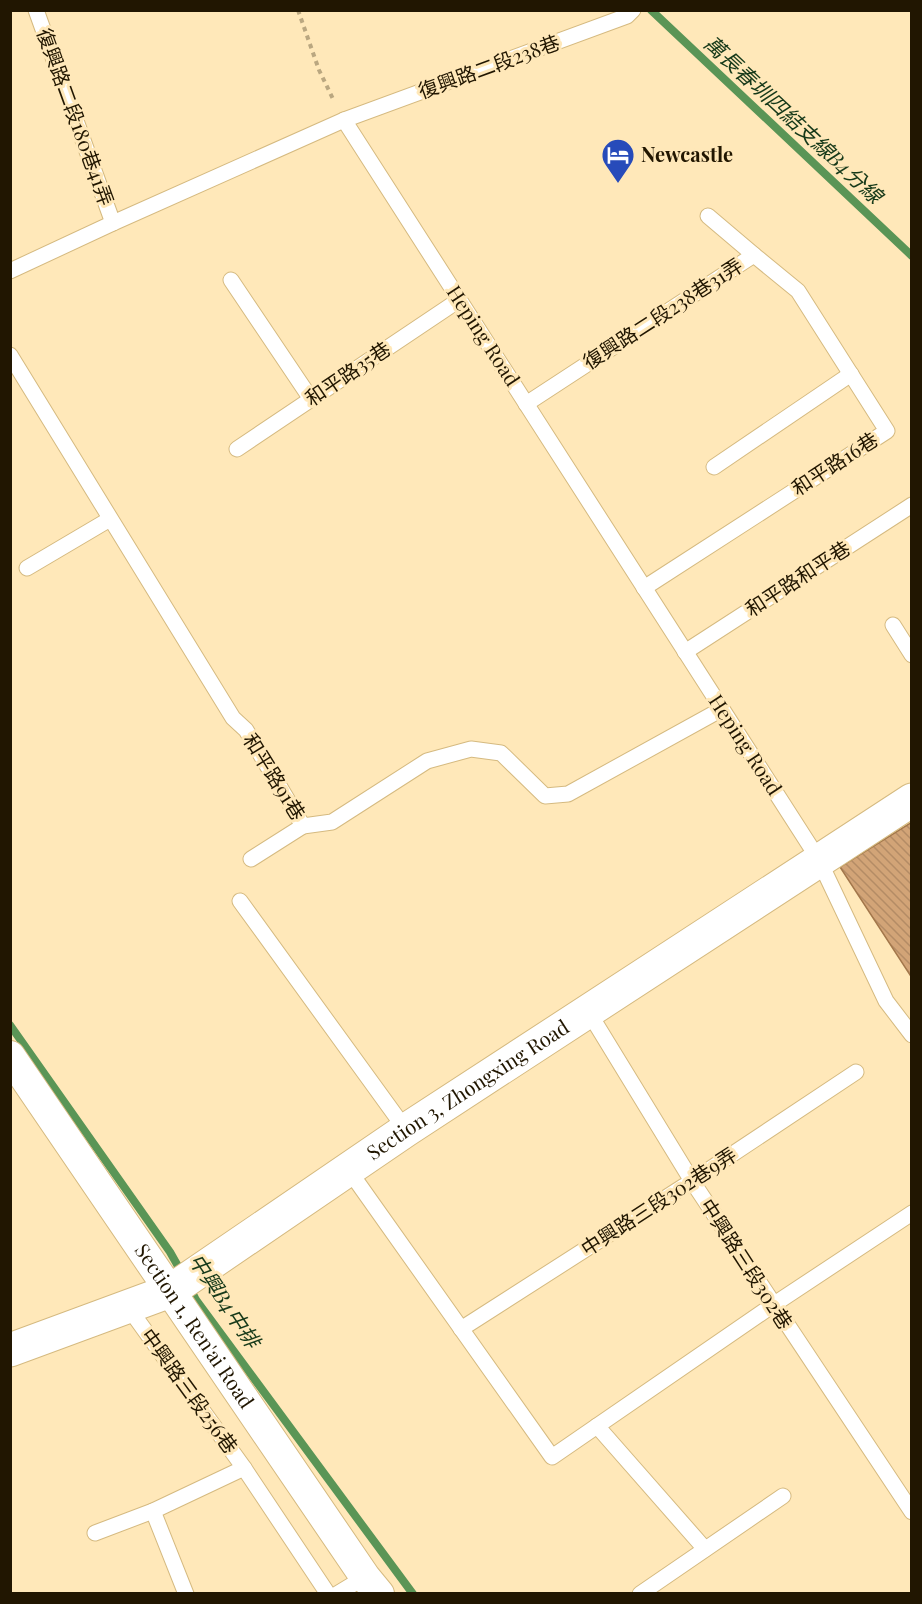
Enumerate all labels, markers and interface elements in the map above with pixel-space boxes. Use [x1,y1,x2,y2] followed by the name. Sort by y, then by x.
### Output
[32,24,121,209] street label: 復興路二段180巷41弄
[414,27,563,104] street label: 復興路二段238巷
[699,28,891,210] water label: 萬長春圳四結支線B4分線
[600,137,636,184] hotel icon: Newcastle
[641,140,733,167] place label: Newcastle
[577,251,747,375] street label: 復興路二段238巷31弄
[442,280,527,391] street label: Heping Road
[299,334,395,411] street label: 和平路35巷
[786,425,883,501] street label: 和平路16巷
[740,534,855,622] street label: 和平路和平巷
[704,689,789,800] street label: Heping Road
[238,728,313,825] street label: 和平路91巷
[361,1012,574,1165] street label: Section 3, Zhongxing Road
[575,1140,741,1261] street label: 中興路三段302巷9弄
[695,1193,800,1334] street label: 中興路三段302巷
[130,1238,261,1413] street label: Section 1, Ren'ai Road
[184,1247,269,1355] water label: 中興B4中排
[136,1322,245,1458] street label: 中興路三段256巷

